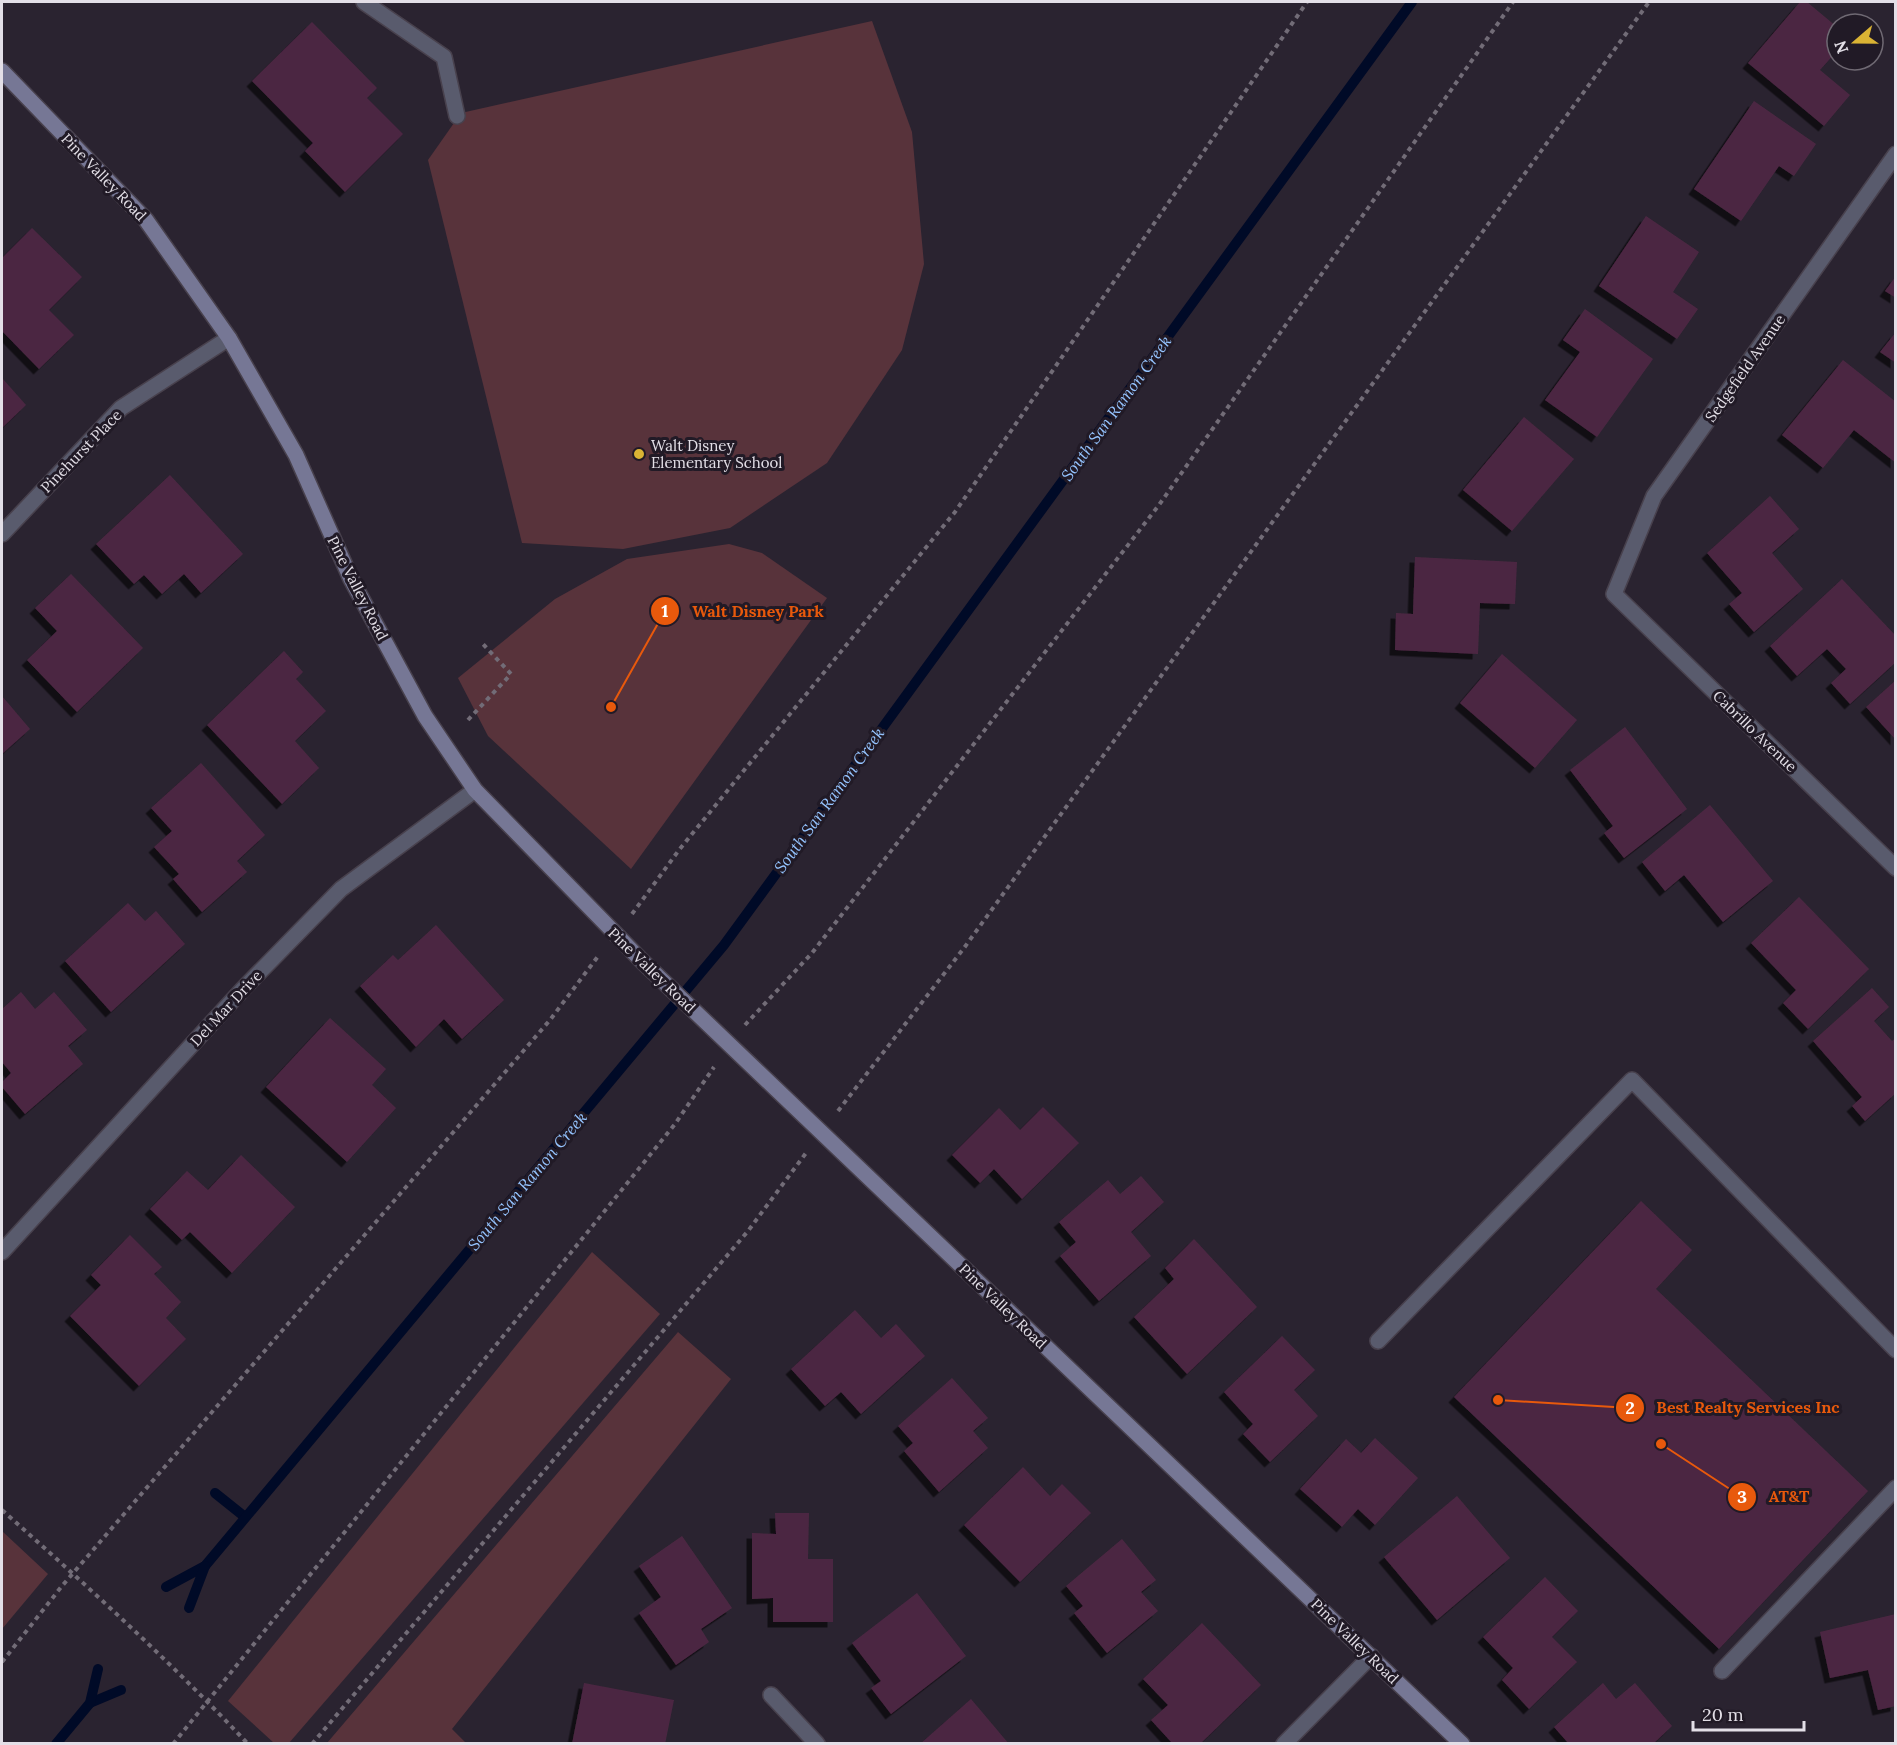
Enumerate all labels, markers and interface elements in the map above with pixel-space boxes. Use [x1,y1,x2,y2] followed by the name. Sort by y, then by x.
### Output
[1825,12,1885,72] north arrow
[1829,38,1852,56] text: N
[57,129,151,225] street label: Pine Valley Road
[1701,310,1789,426] street label: Sedgefield Avenue
[1057,331,1175,485] water label: South San Ramon Creek
[36,405,126,497] street label: Pinehurst Place
[651,436,782,472] place label: Walt Disney Elementary School
[632,447,646,461] marker: Walt Disney Elementary School
[324,533,392,643] street label: Pine Valley Road
[650,594,836,628] callout: Walt Disney Park
[661,599,669,622] text: 1
[692,601,824,621] text: Walt Disney Park
[1709,686,1801,776] street label: Cabrillo Avenue
[770,723,888,877] water label: South San Ramon Creek
[604,923,700,1017] street label: Pine Valley Road
[186,966,266,1050] street label: Del Mar Drive
[463,1108,591,1254] water label: South San Ramon Creek
[955,1259,1051,1353] street label: Pine Valley Road
[1615,1391,1852,1425] callout: Best Realty Services Inc
[1625,1396,1635,1419] text: 2
[1656,1397,1840,1417] text: Best Realty Services Inc
[1727,1480,1821,1514] callout: AT&T
[1737,1485,1747,1508] text: 3
[1769,1486,1810,1506] text: AT&T
[1307,1594,1403,1688] street label: Pine Valley Road
[1693,1694,1804,1732] scale bar
[1702,1703,1744,1726] text: 20 m

